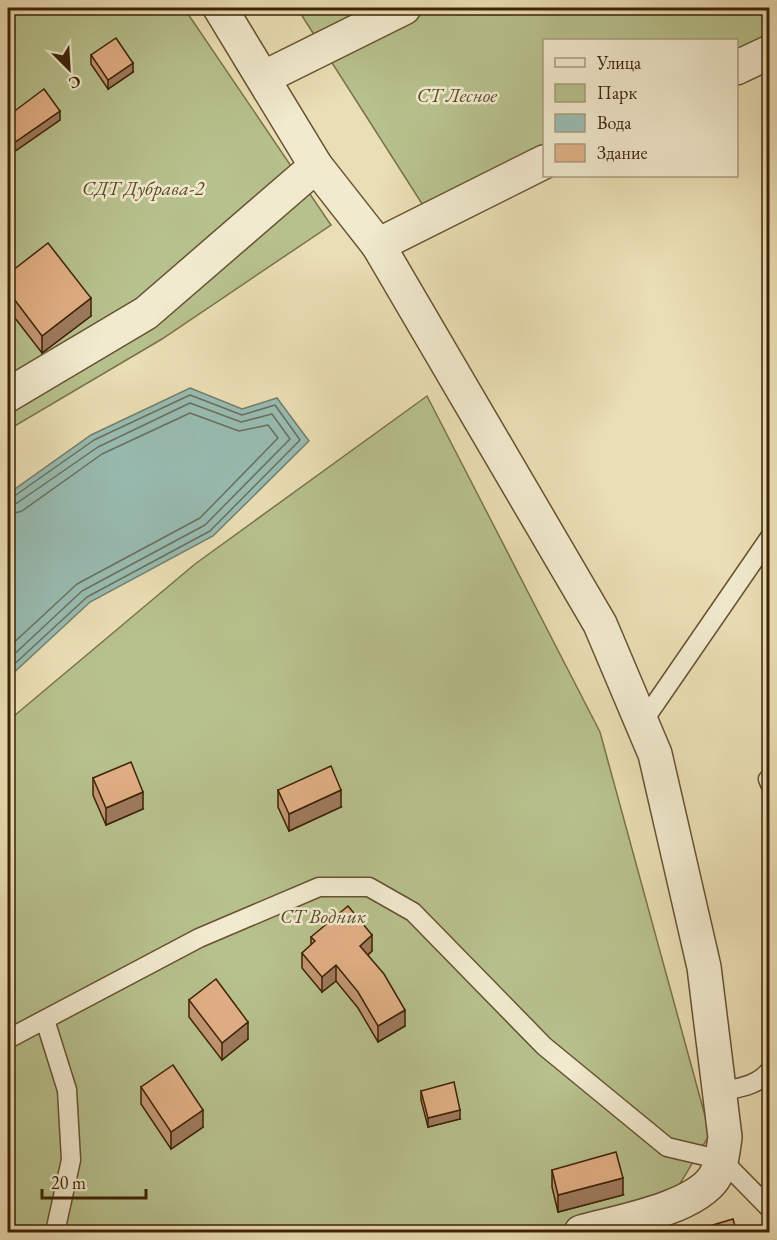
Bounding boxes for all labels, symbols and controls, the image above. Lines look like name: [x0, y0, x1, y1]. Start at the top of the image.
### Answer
north arrow: [39, 39, 99, 99]
legend: [543, 39, 738, 177]
text: Улица: [596, 51, 642, 74]
text: С: [65, 70, 84, 94]
text: Парк: [597, 81, 637, 104]
park label: СТ Лесное: [417, 82, 497, 108]
text: Вода: [597, 111, 632, 134]
text: Здание: [597, 141, 647, 164]
park label: СДТ Дубрава-2: [82, 175, 205, 201]
park label: СТ Водник: [280, 903, 367, 929]
scale bar: [42, 1162, 146, 1200]
text: 20 m: [51, 1171, 86, 1194]

